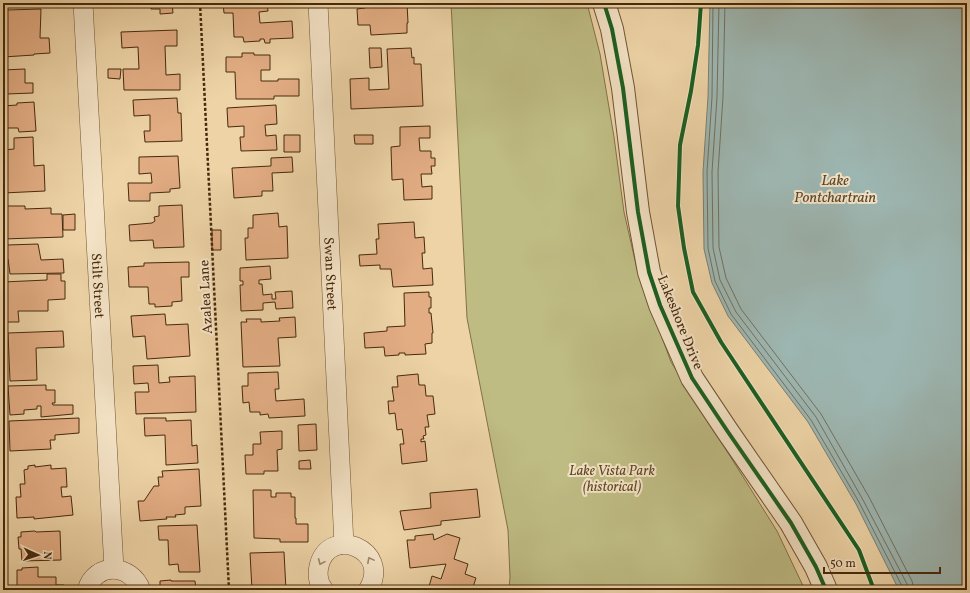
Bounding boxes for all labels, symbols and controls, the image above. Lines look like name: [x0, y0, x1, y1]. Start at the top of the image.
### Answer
water label: Lake Pontchartrain: [794, 171, 876, 209]
street label: Swan Street: [318, 237, 341, 311]
street label: Stilt Street: [86, 252, 108, 319]
street label: Azalea Lane: [195, 259, 218, 334]
street label: Lakeshore Drive: [652, 273, 707, 373]
park label: Lake Vista Park (historical): [569, 462, 655, 497]
north arrow: [18, 535, 58, 575]
scale bar: [824, 549, 940, 575]
text: N: [39, 551, 54, 560]
text: 50 m: [830, 556, 856, 572]
one-way arrow: [318, 557, 326, 565]
one-way arrow: [367, 557, 375, 564]

